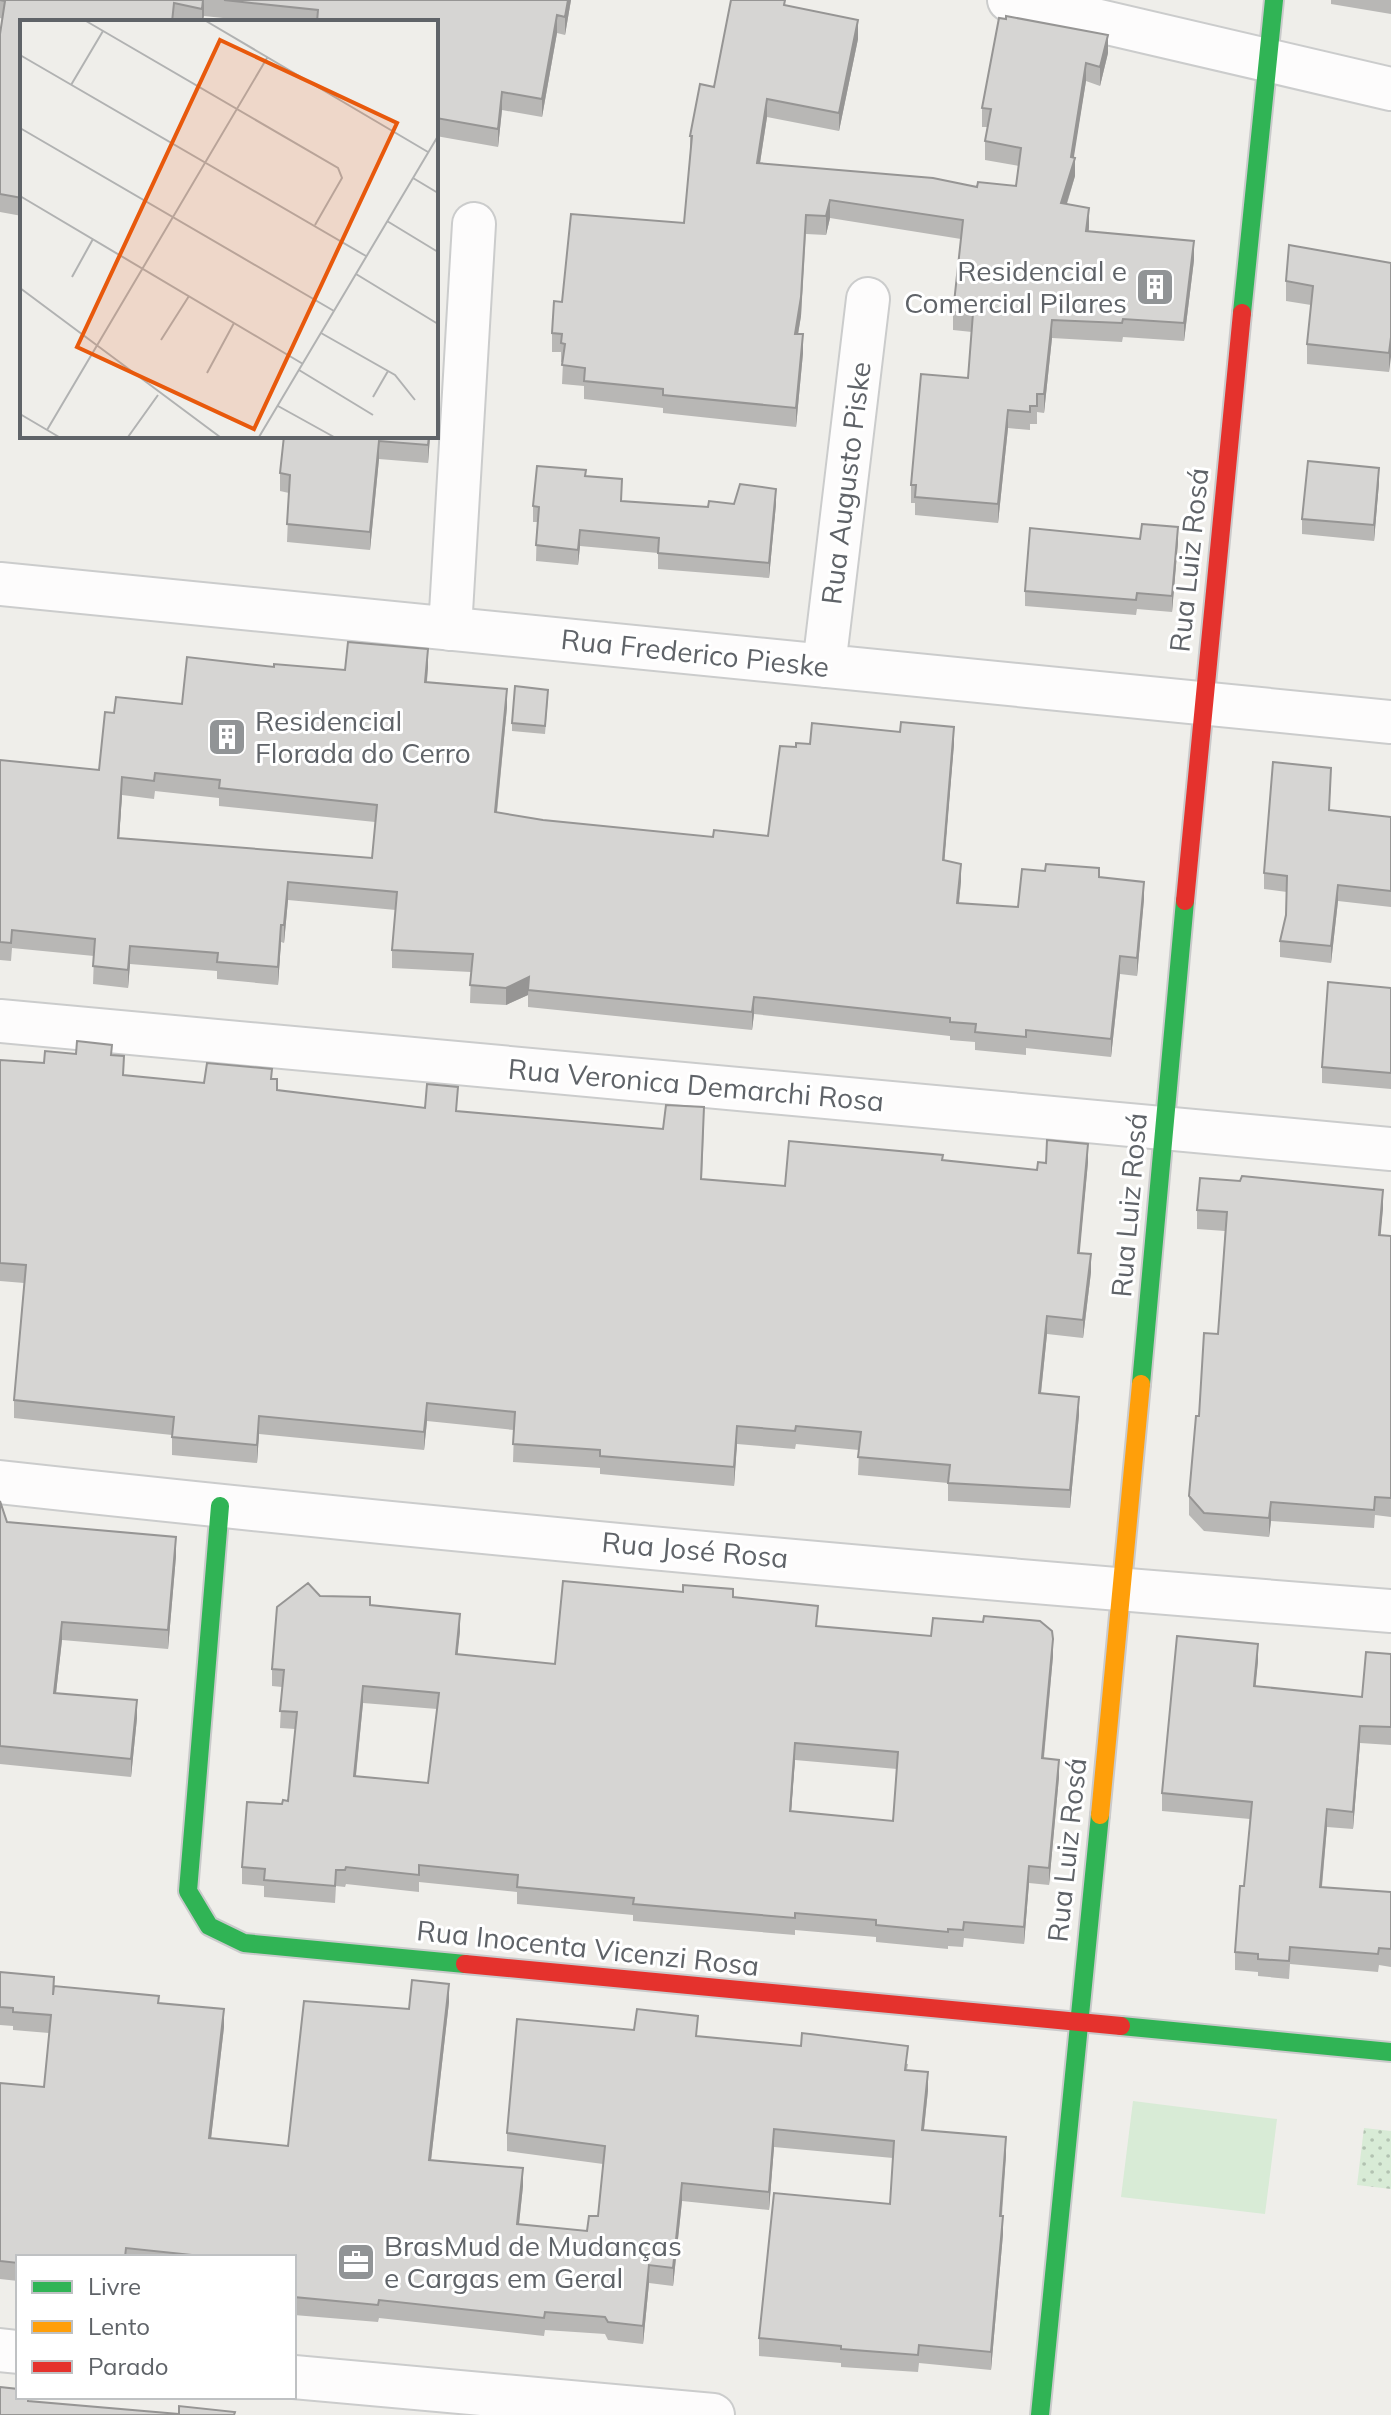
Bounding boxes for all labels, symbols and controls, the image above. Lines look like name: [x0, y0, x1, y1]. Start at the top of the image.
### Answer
inset map: [20, 20, 438, 438]
place label: Residencial e Comercial Pilares: [904, 253, 1127, 320]
building icon: Residencial e Comercial Pilares: [1134, 266, 1176, 308]
street label: Rua Augusto Piske: [813, 360, 878, 606]
street label: Rua Luiz Rosá: [1161, 466, 1216, 654]
street label: Rua Frederico Pieske: [559, 621, 831, 684]
place label: Residencial Florada do Cerro: [255, 703, 471, 770]
building icon: Residencial Florada do Cerro: [206, 716, 248, 758]
street label: Rua Veronica Demarchi Rosa: [507, 1051, 885, 1118]
street label: Rua Luiz Rosá: [1103, 1111, 1154, 1299]
street label: Rua José Rosa: [600, 1524, 790, 1575]
street label: Rua Luiz Rosá: [1039, 1756, 1094, 1944]
street label: Rua Inocenta Vicenzi Rosa: [415, 1912, 761, 1983]
place label: BrasMud de Mudanças e Cargas em Geral: [384, 2228, 682, 2295]
office icon: BrasMud de Mudanças e Cargas em Geral: [335, 2241, 377, 2283]
legend: [16, 2255, 296, 2399]
text: Livre: [88, 2271, 141, 2301]
text: Lento: [88, 2311, 150, 2341]
text: Parado: [88, 2351, 169, 2381]

